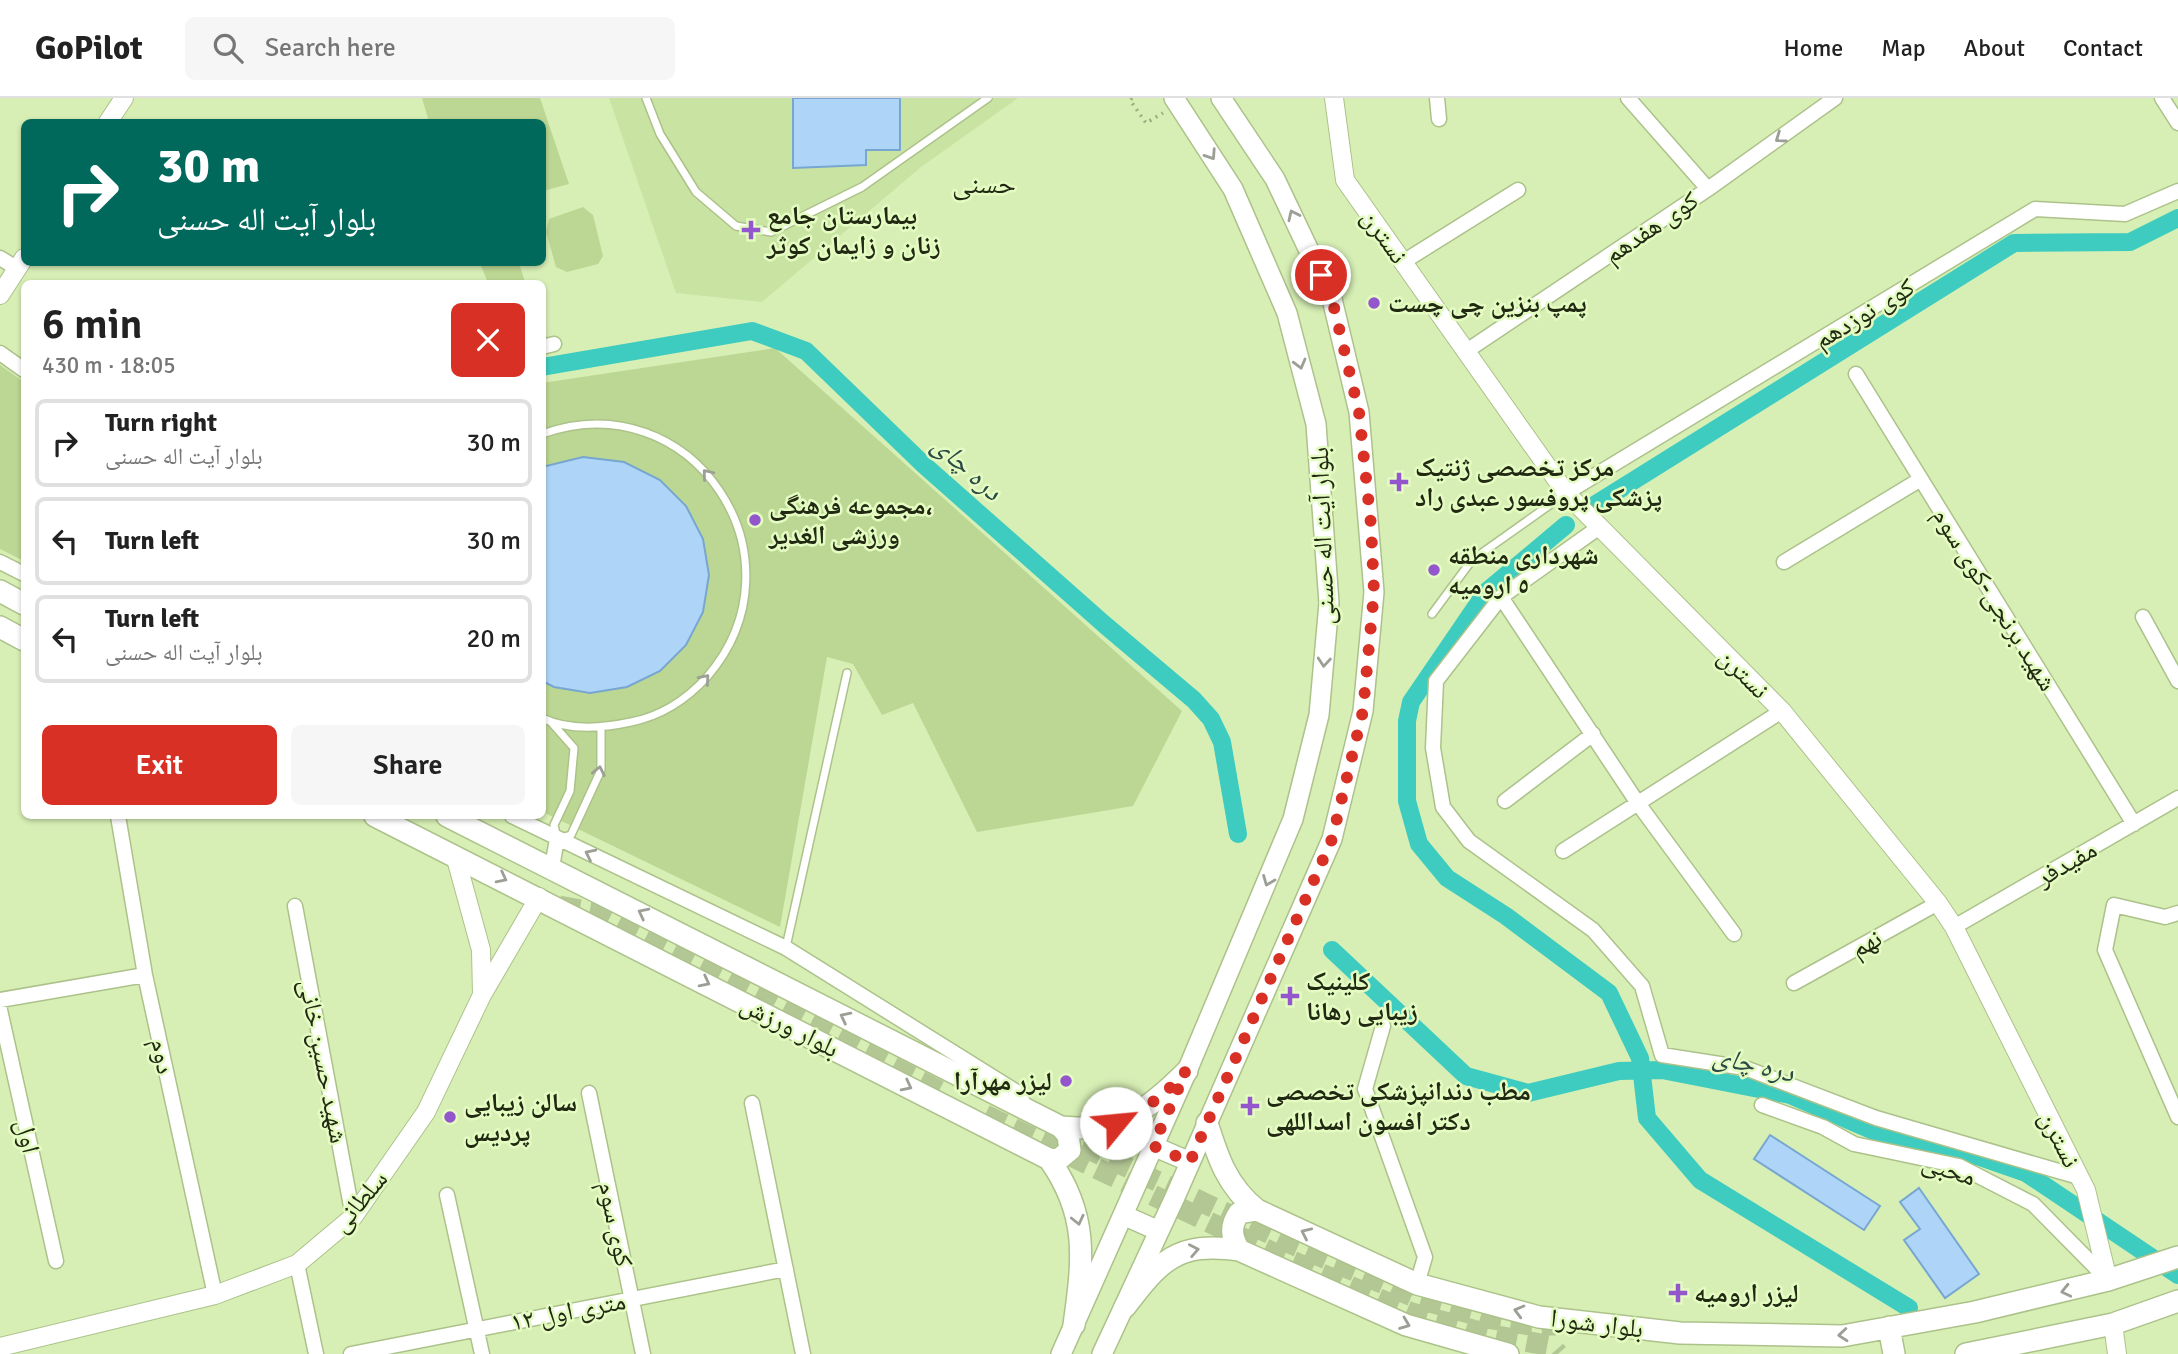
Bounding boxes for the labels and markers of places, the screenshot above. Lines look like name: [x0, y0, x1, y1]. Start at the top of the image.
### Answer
place label: بیمارستان جامع زنان و زایمان کوثر: [766, 200, 941, 262]
marker: بیمارستان جامع زنان و زایمان کوثر: [741, 220, 761, 240]
pin: [1291, 245, 1351, 305]
place label: پمپ بنزین چى چست: [1388, 288, 1587, 320]
marker: پمپ بنزین چى چست: [1366, 295, 1382, 311]
place label: مرکز تخصصی ژنتیک پزشکی پروفسور عبدی راد: [1415, 452, 1662, 514]
marker: مرکز تخصصی ژنتیک پزشکی پروفسور عبدی راد: [1389, 472, 1409, 492]
place label: مجموعه فرهنگی، ورزشی الغدیر: [768, 490, 932, 552]
marker: مجموعه فرهنگی، ورزشی الغدیر: [747, 512, 763, 528]
place label: شهردارى منطقه ٥ ارومیه: [1448, 540, 1599, 602]
marker: شهردارى منطقه ٥ ارومیه: [1426, 562, 1442, 578]
place label: کلینیک زیبایی رهانا: [1306, 966, 1418, 1028]
marker: کلینیک زیبایی رهانا: [1280, 986, 1300, 1006]
place label: لیزر مهرآرا: [954, 1066, 1052, 1098]
marker: لیزر مهرآرا: [1058, 1073, 1074, 1089]
place label: مطب دندانپزشکی تخصصی دکتر افسون اسداللهی: [1266, 1076, 1531, 1138]
place label: سالن زیبایی پردیس: [464, 1087, 577, 1149]
marker: مطب دندانپزشکی تخصصی دکتر افسون اسداللهی: [1240, 1096, 1260, 1116]
marker: سالن زیبایی پردیس: [442, 1109, 458, 1125]
place label: لیزر ارومیه: [1694, 1278, 1799, 1310]
marker: لیزر ارومیه: [1668, 1283, 1688, 1303]

